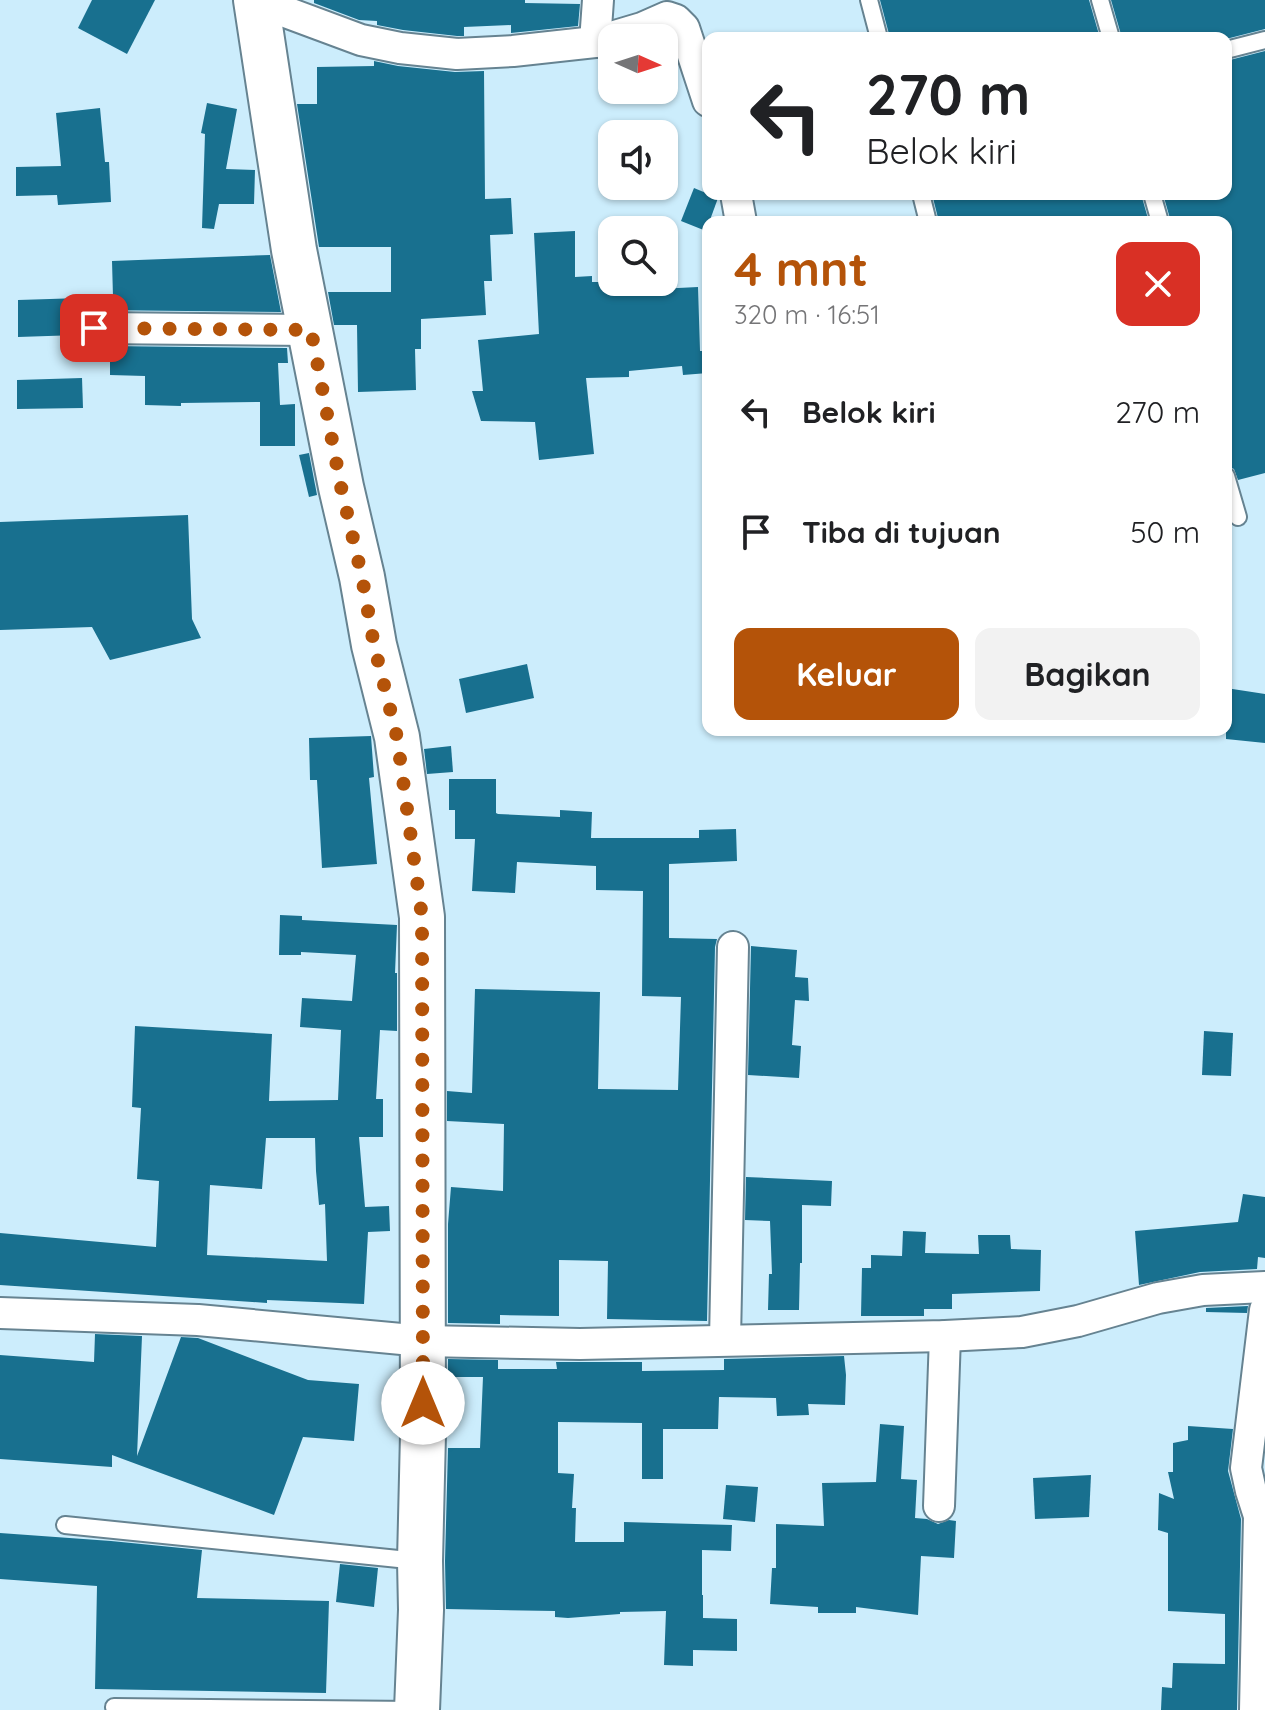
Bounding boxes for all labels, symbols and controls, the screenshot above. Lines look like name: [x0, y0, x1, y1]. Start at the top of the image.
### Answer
north arrow: [598, 24, 678, 104]
map controls: [598, 24, 678, 296]
text: 270 m: [866, 59, 1030, 129]
icon: left: [734, 64, 838, 168]
button: sound: [598, 120, 678, 200]
text: Belok kiri: [866, 128, 1017, 173]
button: search: [598, 216, 678, 296]
text: 4 mnt: [734, 238, 868, 298]
button: close: [1116, 242, 1200, 326]
pin: [60, 294, 128, 362]
text: 320 m · 16:51: [734, 298, 880, 331]
icon: arrive: [72, 306, 116, 350]
icon: left: [734, 390, 778, 434]
text: Belok kiri: [802, 393, 936, 431]
text: 270 m: [1115, 393, 1200, 431]
icon: arrive: [734, 510, 778, 554]
text: Tiba di tujuan: [802, 513, 1001, 551]
text: 50 m: [1130, 513, 1200, 551]
button: Keluar: [734, 628, 959, 720]
button: Bagikan: [975, 628, 1200, 720]
position arrow: [381, 1361, 465, 1445]

